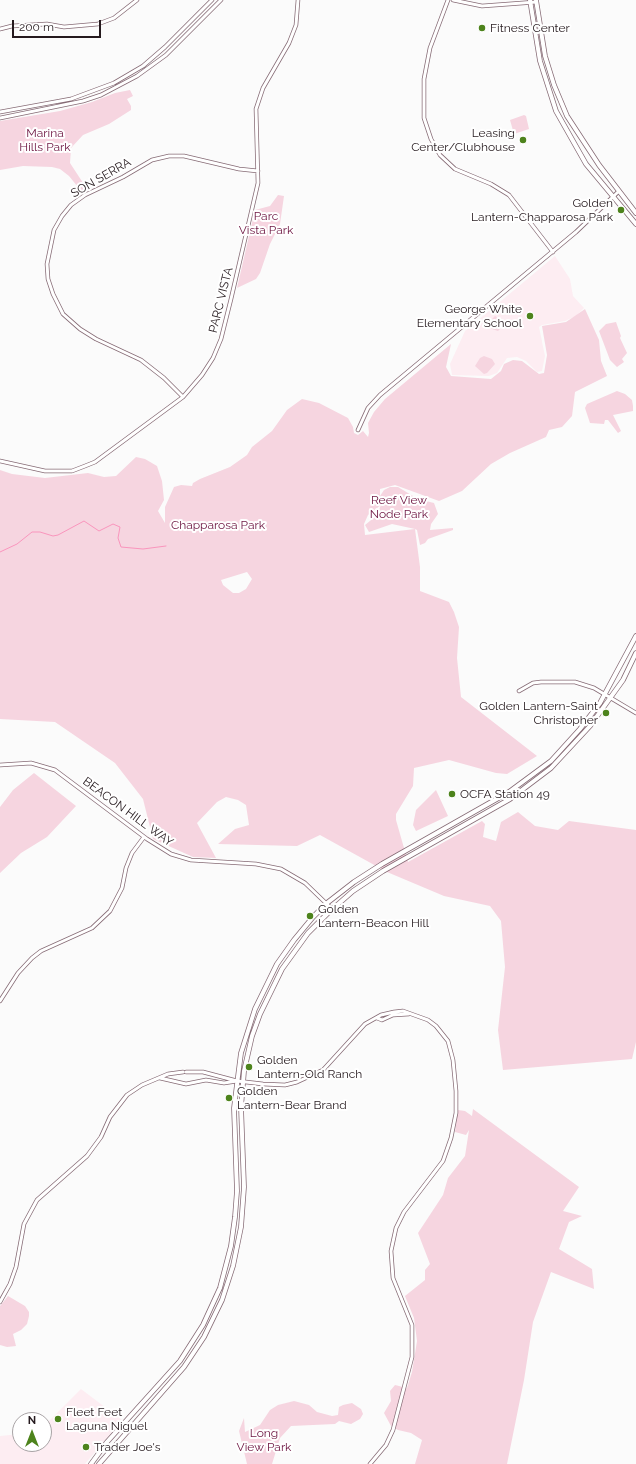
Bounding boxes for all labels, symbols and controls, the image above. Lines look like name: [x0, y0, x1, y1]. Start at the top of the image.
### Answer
scale bar: [14, 12, 103, 38]
text: 200 m: [19, 20, 54, 34]
place label: Fitness Center: [490, 21, 570, 35]
marker: Fitness Center: [477, 23, 487, 33]
park label: Marina Hills Park: [19, 126, 71, 154]
place label: Leasing Center/Clubhouse: [411, 126, 515, 154]
marker: Leasing Center/Clubhouse: [518, 135, 528, 145]
street label: SON SERRA: [68, 155, 134, 201]
place label: Golden Lantern-Chapparosa Park: [471, 196, 613, 224]
marker: Golden Lantern-Chapparosa Park: [616, 205, 626, 215]
park label: Parc Vista Park: [239, 209, 293, 237]
street label: PARC VISTA: [206, 266, 236, 334]
place label: George White Elementary School: [417, 302, 522, 330]
marker: George White Elementary School: [525, 311, 535, 321]
park label: Reef View Node Park: [370, 493, 428, 521]
park label: Chapparosa Park: [171, 518, 265, 532]
place label: Golden Lantern-Saint Christopher: [479, 699, 598, 727]
marker: Golden Lantern-Saint Christopher: [601, 708, 611, 718]
street label: BEACON HILL WAY: [80, 774, 176, 850]
place label: OCFA Station 49: [460, 787, 550, 801]
marker: OCFA Station 49: [447, 789, 457, 799]
place label: Golden Lantern-Beacon Hill: [318, 902, 429, 930]
marker: Golden Lantern-Beacon Hill: [305, 911, 315, 921]
place label: Golden Lantern-Old Ranch: [257, 1053, 362, 1081]
marker: Golden Lantern-Old Ranch: [244, 1062, 254, 1072]
place label: Golden Lantern-Bear Brand: [237, 1084, 347, 1112]
marker: Golden Lantern-Bear Brand: [224, 1093, 234, 1103]
place label: Fleet Feet Laguna Niguel: [66, 1405, 147, 1433]
north arrow: [12, 1412, 52, 1452]
text: N: [28, 1414, 36, 1427]
marker: Fleet Feet Laguna Niguel: [53, 1414, 63, 1424]
park label: Long View Park: [237, 1426, 291, 1454]
place label: Trader Joe's: [94, 1440, 161, 1454]
marker: Trader Joe's: [81, 1442, 91, 1452]

